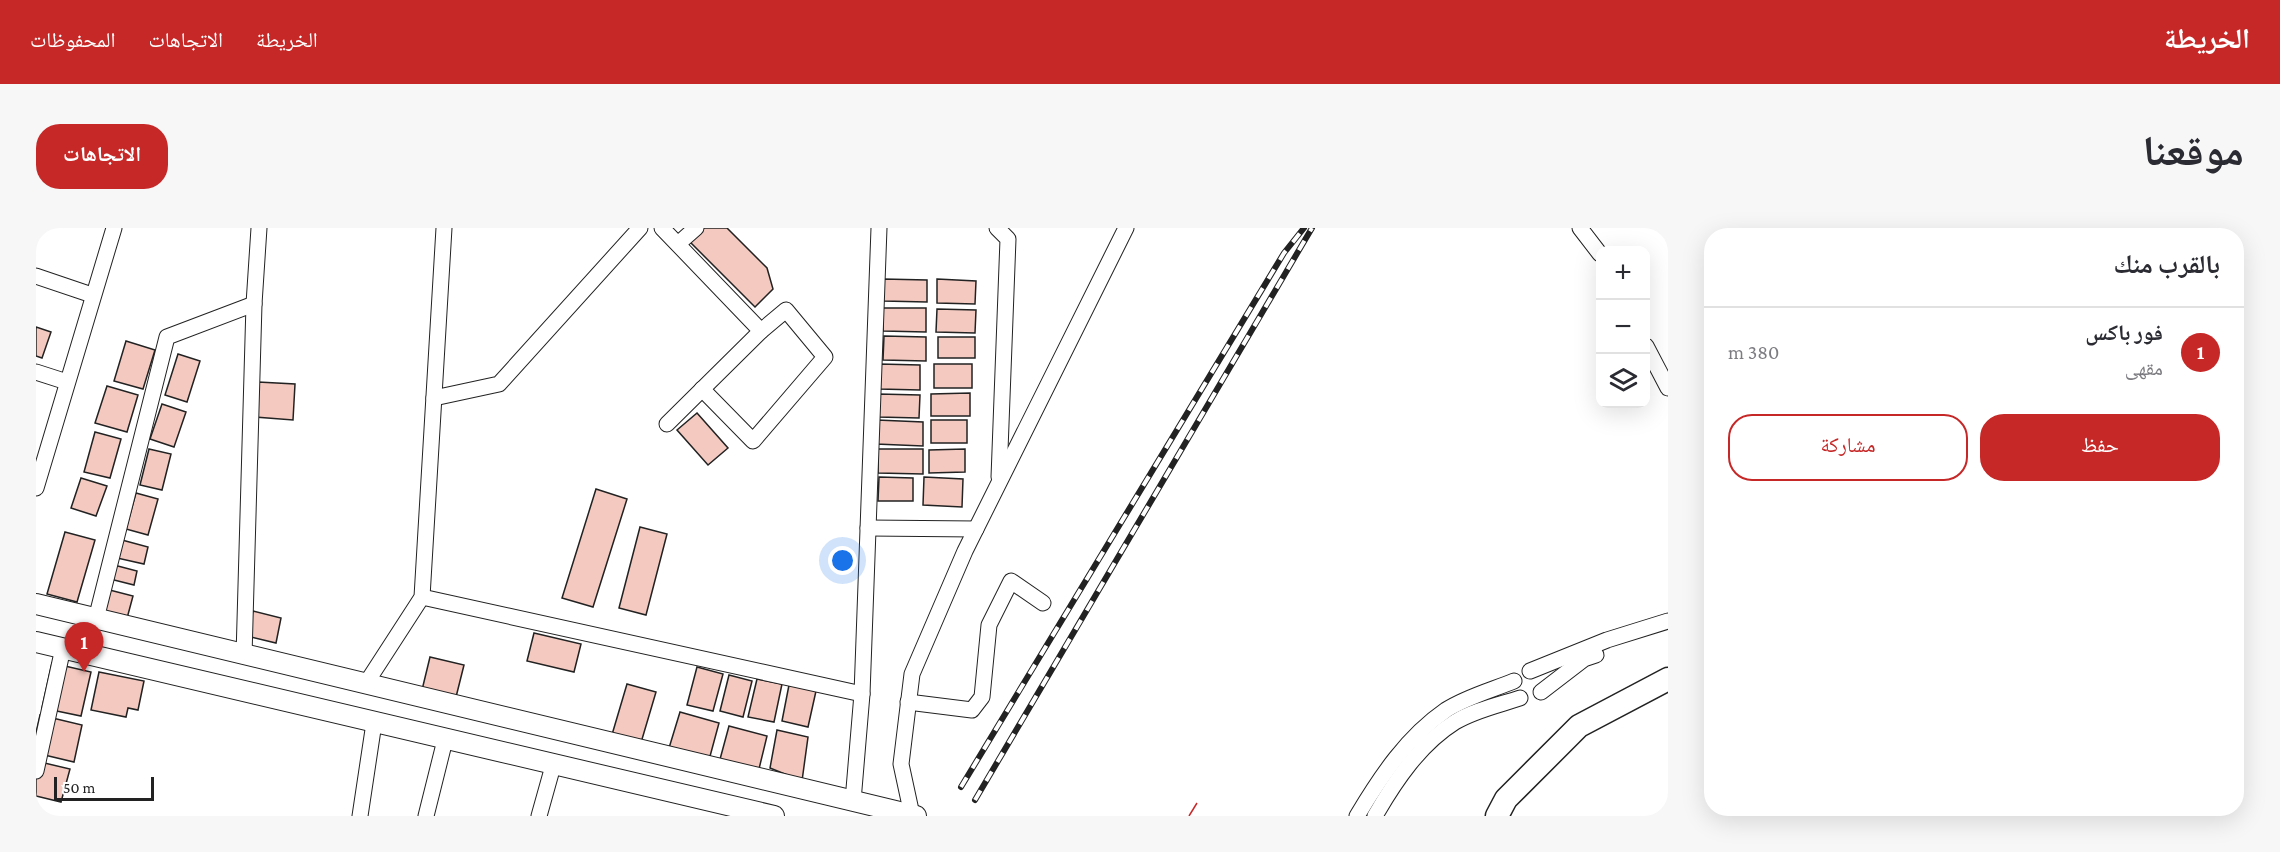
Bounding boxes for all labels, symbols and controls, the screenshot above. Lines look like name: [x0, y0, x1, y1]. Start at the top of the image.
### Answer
text: الخريطة: [2164, 23, 2250, 54]
text: المحفوظات: [30, 28, 115, 52]
text: الاتجاهات: [148, 28, 223, 52]
text: الخريطة: [256, 28, 318, 52]
button: الاتجاهات: [36, 124, 168, 189]
text: موقعنا: [2143, 127, 2244, 174]
map controls: [1596, 246, 1650, 408]
button: +: [1596, 246, 1650, 300]
text: بالقرب منك: [2114, 250, 2220, 279]
button: −: [1596, 300, 1650, 354]
text: فور باكس: [2085, 320, 2163, 345]
text: 380 m: [1728, 341, 1779, 363]
text: 1: [2197, 341, 2204, 363]
button: layers: [1596, 354, 1650, 408]
text: مقهى: [2125, 357, 2163, 379]
button: مشاركة: [1728, 414, 1968, 481]
button: حفظ: [1980, 414, 2220, 481]
your location: [828, 546, 857, 575]
pin: 1: [64, 622, 104, 672]
scale bar: [54, 774, 154, 802]
text: 50 m: [63, 779, 95, 796]

